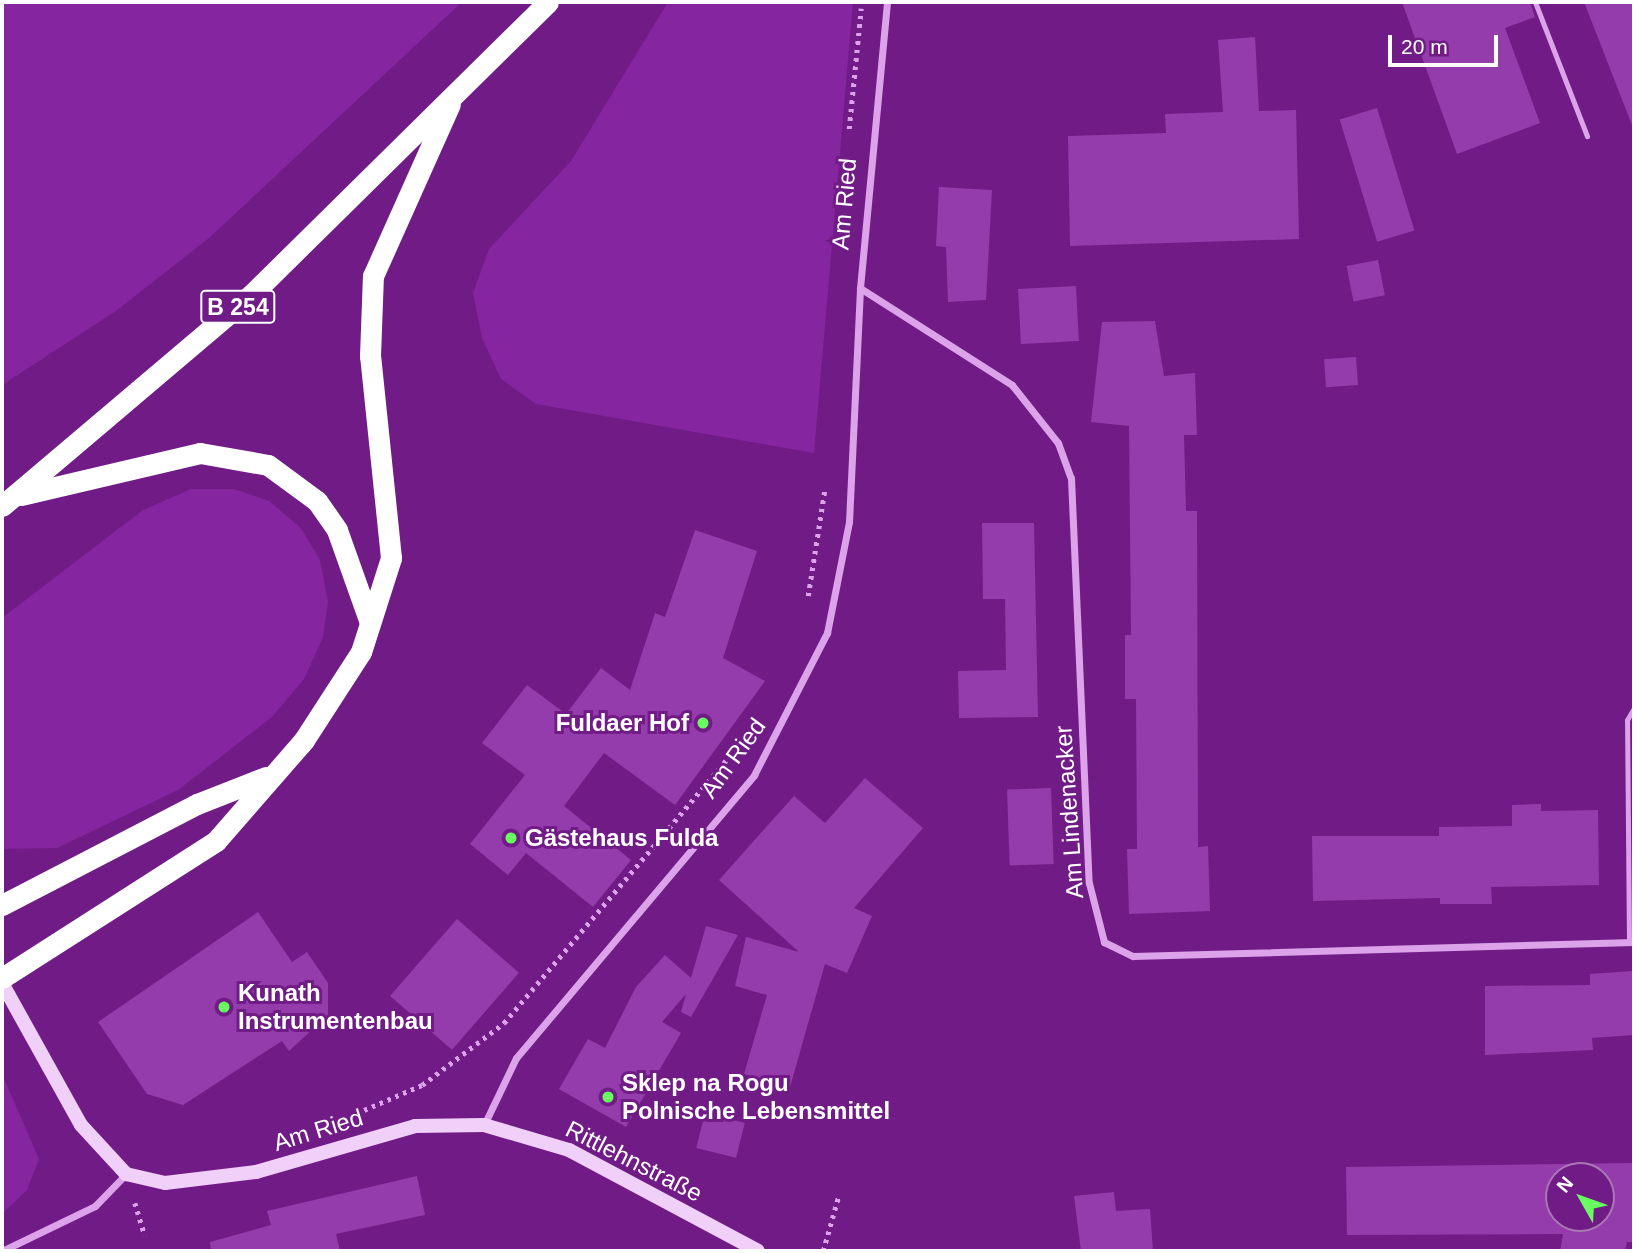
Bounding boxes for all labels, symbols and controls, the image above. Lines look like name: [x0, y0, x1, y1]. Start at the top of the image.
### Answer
scale bar: [1391, 21, 1501, 65]
text: 20 m: [1401, 35, 1448, 58]
street label: Am Ried: [826, 157, 862, 251]
road number: B 254: [200, 288, 276, 326]
place label: Fuldaer Hof: [556, 709, 689, 737]
street label: Am Ried: [694, 712, 772, 804]
marker: Fuldaer Hof: [695, 715, 711, 731]
street label: Am Lindenacker: [1049, 724, 1089, 900]
place label: Gästehaus Fulda: [525, 824, 718, 852]
marker: Gästehaus Fulda: [503, 830, 519, 846]
place label: Kunath Instrumentenbau: [238, 979, 433, 1035]
marker: Kunath Instrumentenbau: [216, 999, 232, 1015]
place label: Sklep na Rogu Polnische Lebensmittel: [622, 1069, 890, 1125]
marker: Sklep na Rogu Polnische Lebensmittel: [600, 1089, 616, 1105]
street label: Am Ried: [270, 1103, 366, 1157]
street label: Rittlehnstraße: [561, 1114, 707, 1208]
north arrow: [1545, 1162, 1615, 1232]
text: N: [1553, 1172, 1578, 1196]

